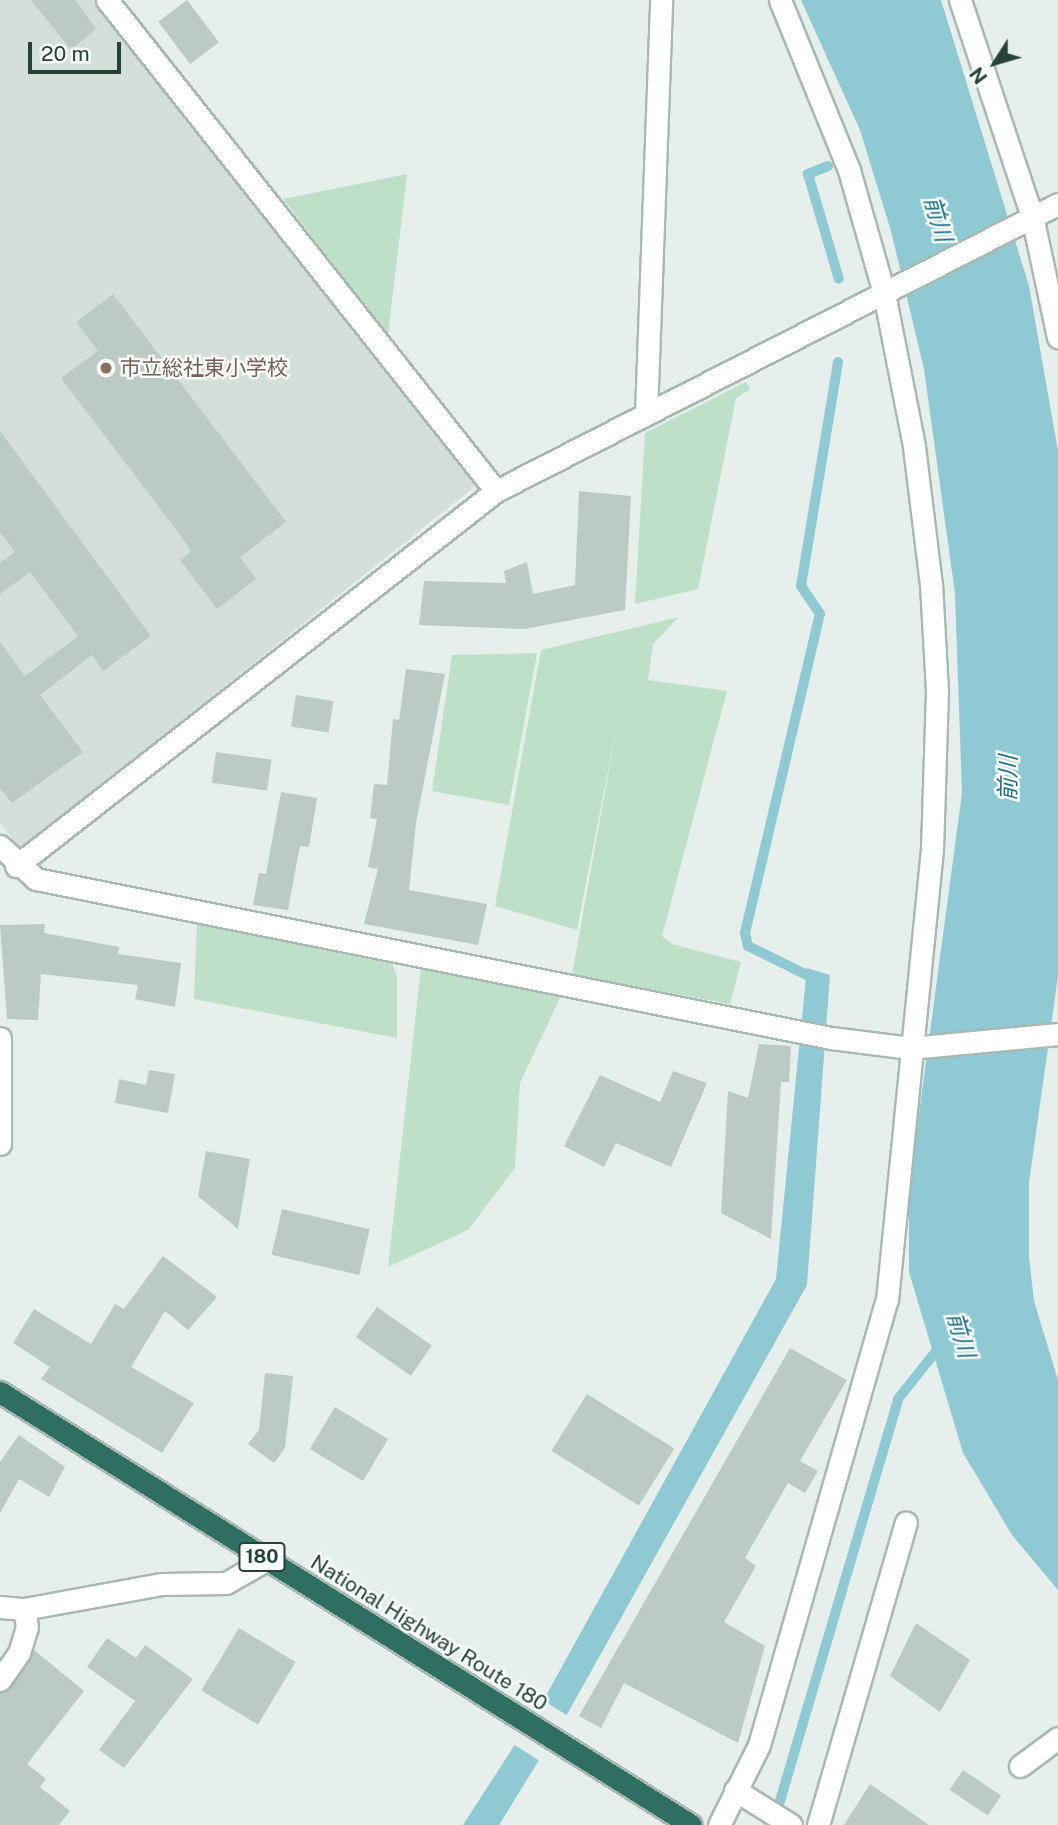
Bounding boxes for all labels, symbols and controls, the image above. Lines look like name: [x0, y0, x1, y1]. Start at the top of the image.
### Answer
scale bar: [32, 28, 124, 72]
north arrow: [960, 28, 1030, 98]
text: 20 m: [41, 41, 90, 66]
text: N: [965, 63, 991, 88]
water label: 前川: [918, 193, 958, 245]
place label: 市立総社東小学校: [120, 355, 288, 381]
marker: 市立総社東小学校: [98, 360, 114, 376]
water label: 前川: [994, 755, 1022, 801]
water label: 前川: [941, 1309, 981, 1361]
road number: 180: [238, 1541, 286, 1572]
street label: National Highway Route 180: [306, 1550, 552, 1716]

